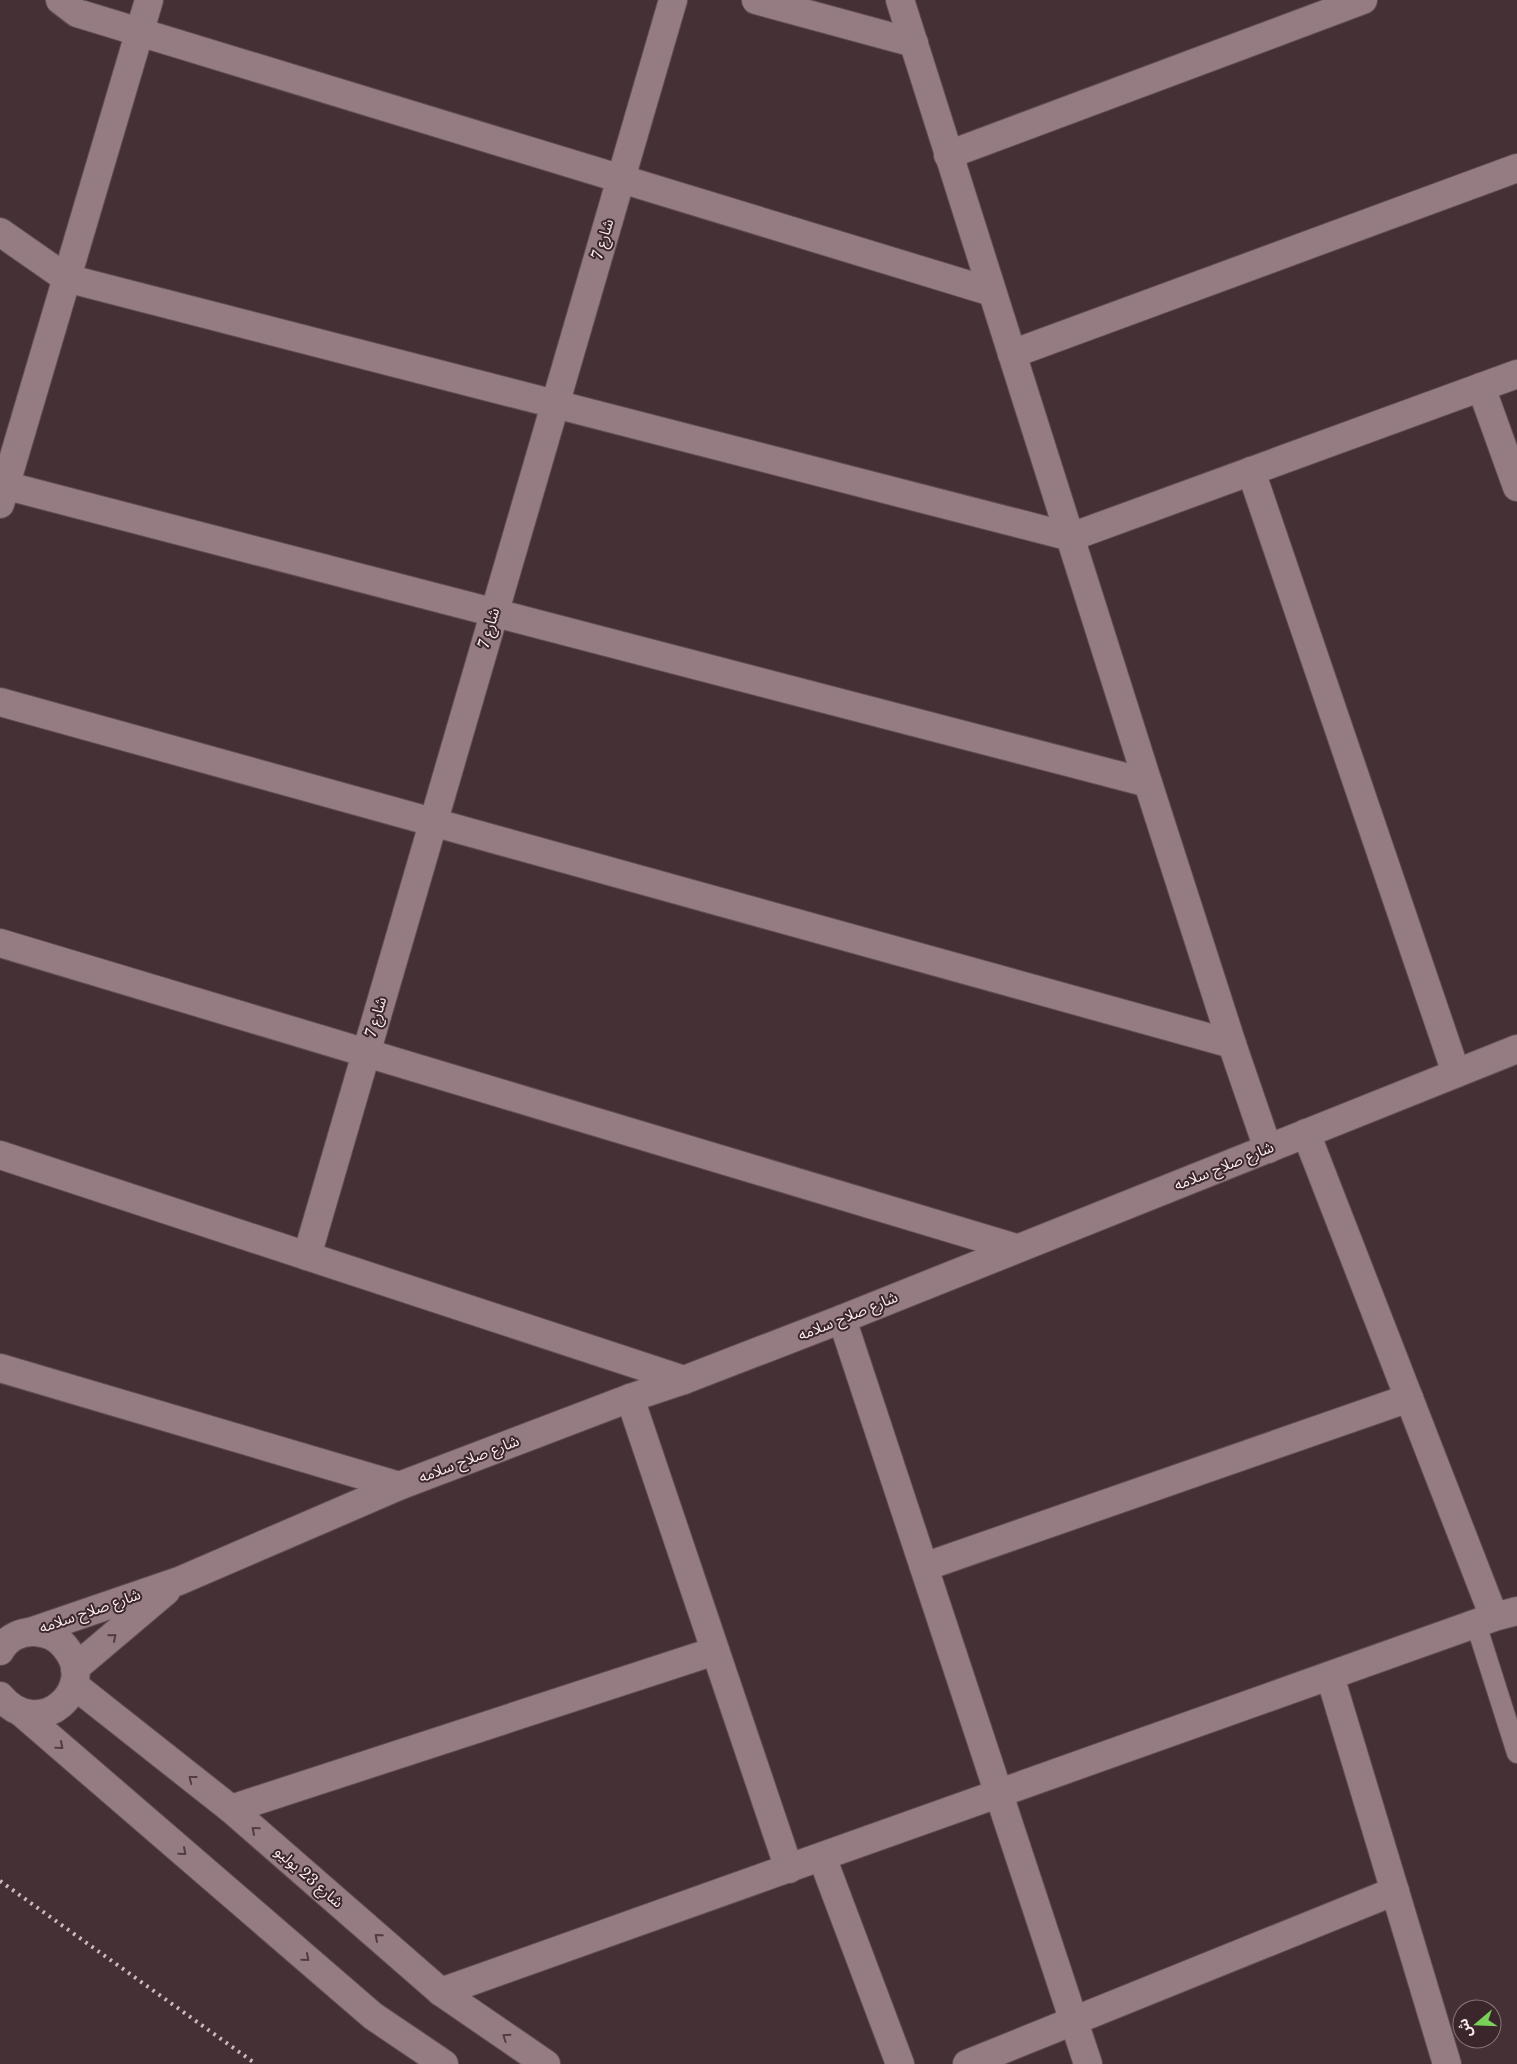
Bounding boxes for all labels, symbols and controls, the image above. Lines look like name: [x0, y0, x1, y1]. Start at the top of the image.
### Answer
street label: شارع 7: [587, 216, 621, 262]
street label: شارع 7: [474, 605, 506, 651]
street label: شارع 7: [361, 994, 393, 1040]
street label: شارع صلاح سلامه: [1171, 1137, 1278, 1197]
street label: شارع صلاح سلامه: [795, 1287, 902, 1347]
street label: شارع صلاح سلامه: [416, 1431, 523, 1489]
street label: شارع صلاح سلامه: [37, 1584, 144, 1640]
one-way arrow: [107, 1633, 116, 1642]
one-way arrow: [54, 1740, 63, 1749]
one-way arrow: [189, 1776, 198, 1784]
one-way arrow: [252, 1827, 261, 1836]
street label: شارع 23 يوليو: [269, 1842, 348, 1914]
one-way arrow: [177, 1846, 186, 1855]
one-way arrow: [375, 1934, 384, 1943]
one-way arrow: [300, 1952, 309, 1961]
north arrow: [1452, 1999, 1502, 2049]
text: ش: [1453, 2016, 1476, 2040]
one-way arrow: [502, 2033, 511, 2043]

